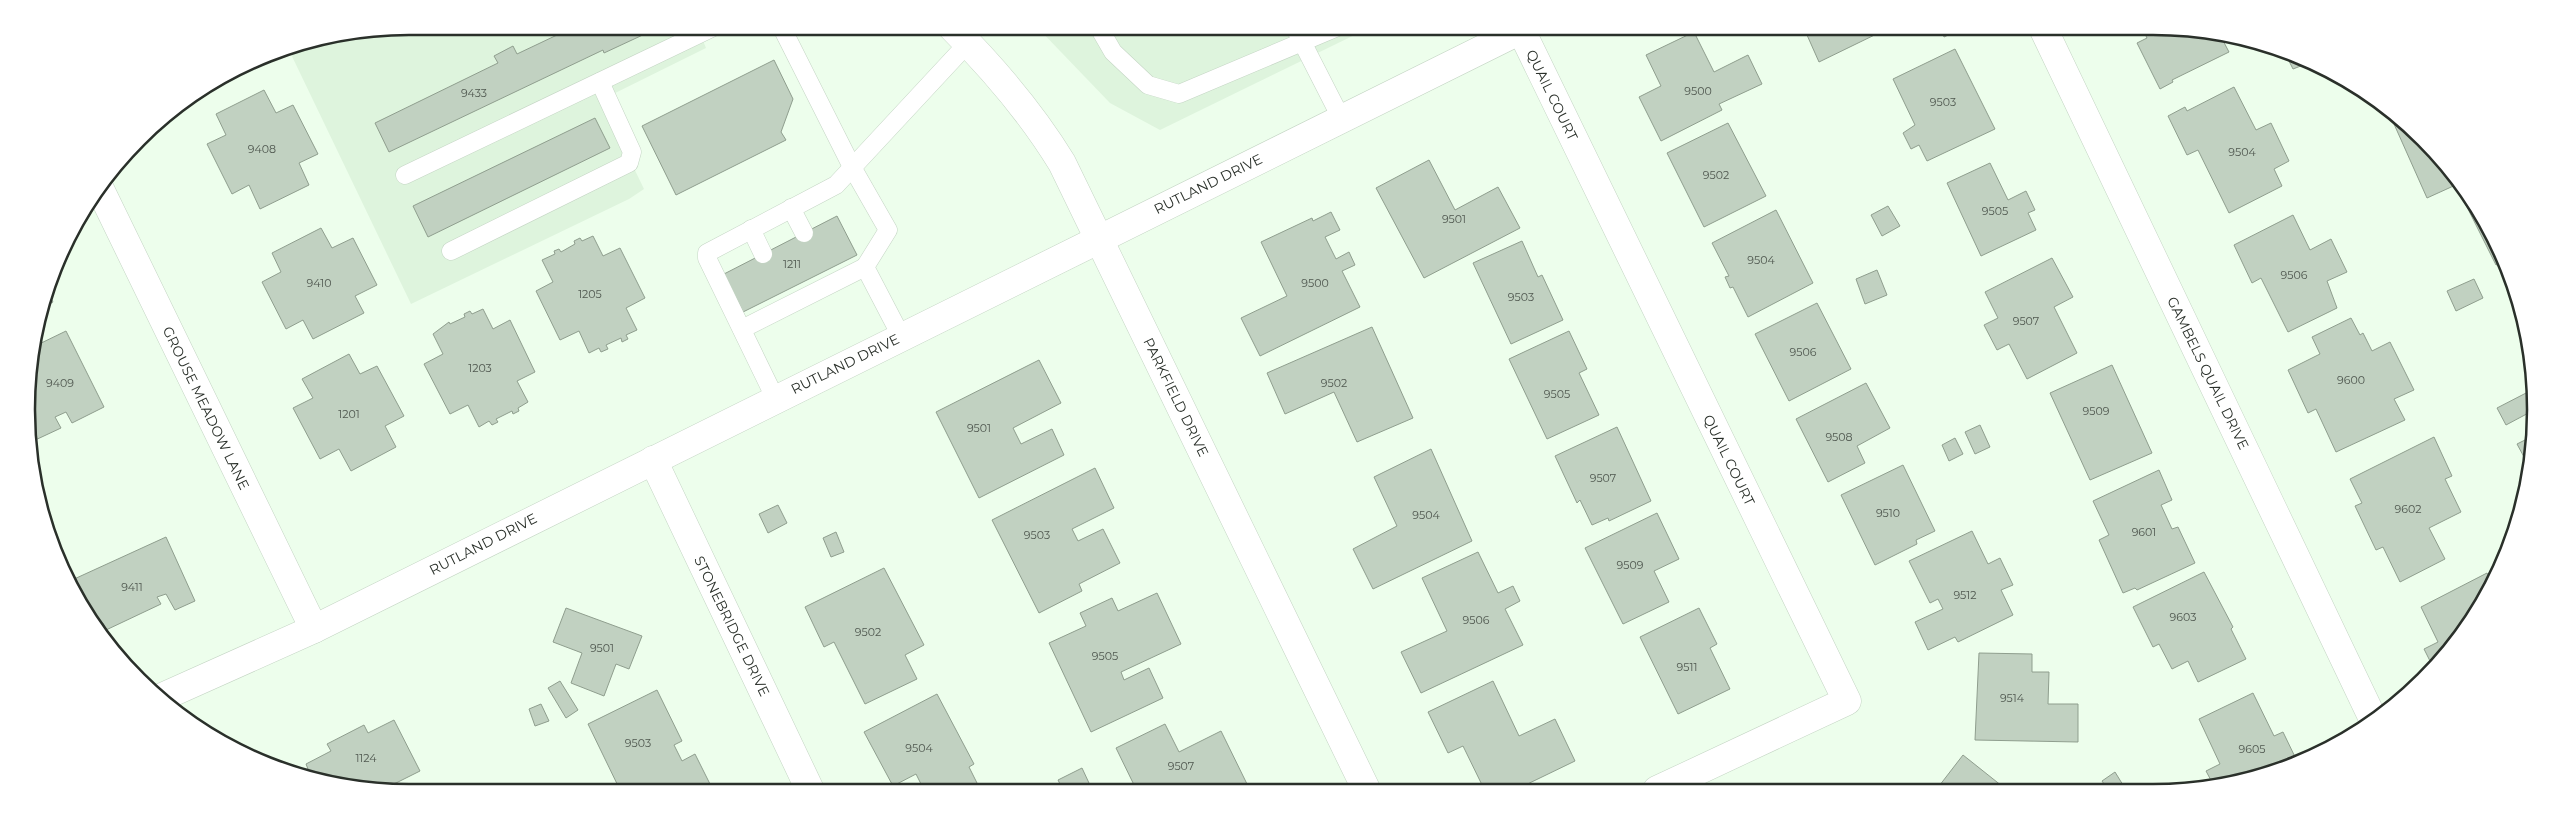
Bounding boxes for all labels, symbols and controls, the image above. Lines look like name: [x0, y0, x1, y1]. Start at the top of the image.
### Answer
street label: QUAIL COURT: [1522, 47, 1582, 143]
house number: 9500: [1684, 84, 1712, 98]
house number: 9433: [461, 86, 487, 100]
house number: 9503: [1930, 95, 1956, 109]
house number: 9408: [248, 142, 276, 156]
house number: 9504: [2228, 145, 2256, 159]
street label: RUTLAND DRIVE: [1151, 150, 1265, 218]
house number: 9502: [1703, 168, 1729, 182]
house number: 9505: [1982, 204, 2008, 218]
house number: 9501: [1442, 212, 1466, 226]
house number: 9504: [1747, 253, 1775, 267]
house number: 1211: [783, 257, 801, 271]
house number: 9506: [2281, 268, 2308, 282]
house number: 9410: [307, 276, 331, 290]
house number: 9500: [1301, 276, 1329, 290]
house number: 1205: [578, 287, 602, 301]
house number: 9503: [1508, 290, 1534, 304]
street label: GAMBELS QUAIL DRIVE: [2163, 294, 2253, 452]
house number: 9507: [2013, 314, 2039, 328]
street label: GROUSE MEADOW LANE: [159, 323, 253, 493]
street label: RUTLAND DRIVE: [788, 330, 902, 398]
street label: PARKFIELD DRIVE: [1139, 335, 1213, 459]
house number: 9506: [1790, 345, 1817, 359]
house number: 1203: [468, 361, 492, 375]
house number: 9600: [2337, 373, 2365, 387]
house number: 9409: [46, 376, 74, 390]
house number: 9502: [1321, 376, 1347, 390]
house number: 9505: [1544, 387, 1570, 401]
house number: 9509: [2083, 404, 2110, 418]
house number: 1201: [338, 407, 360, 421]
street label: QUAIL COURT: [1699, 412, 1759, 508]
house number: 9501: [967, 421, 991, 435]
house number: 9508: [1825, 430, 1853, 444]
house number: 9507: [1590, 471, 1616, 485]
house number: 9602: [2395, 502, 2421, 516]
house number: 9510: [1876, 506, 1900, 520]
house number: 9504: [1412, 508, 1440, 522]
street label: RUTLAND DRIVE: [426, 509, 540, 579]
house number: 9601: [2132, 525, 2156, 539]
house number: 9503: [1024, 528, 1050, 542]
street label: STONEBRIDGE DRIVE: [690, 553, 774, 699]
house number: 9509: [1617, 558, 1644, 572]
house number: 9411: [121, 580, 143, 594]
house number: 9512: [1953, 588, 1977, 602]
house number: 9603: [2170, 610, 2196, 624]
house number: 9506: [1463, 613, 1490, 627]
house number: 9502: [855, 625, 881, 639]
house number: 9501: [590, 641, 614, 655]
house number: 9505: [1092, 649, 1118, 663]
house number: 9511: [1677, 660, 1697, 674]
house number: 9514: [2000, 691, 2025, 705]
house number: 9503: [625, 736, 651, 750]
house number: 9504: [905, 741, 933, 755]
house number: 9605: [2239, 742, 2265, 756]
house number: 1124: [355, 751, 377, 765]
house number: 9507: [1168, 759, 1194, 773]

